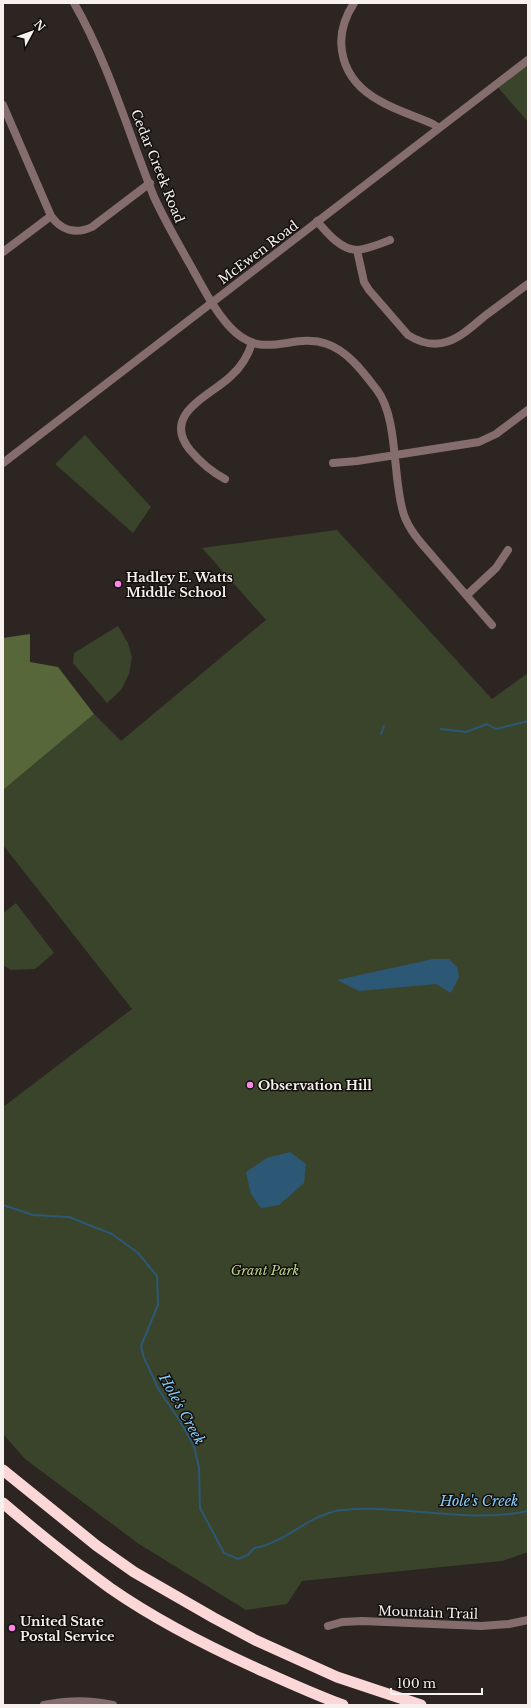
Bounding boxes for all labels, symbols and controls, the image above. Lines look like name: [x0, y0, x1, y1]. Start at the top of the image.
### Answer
north arrow: [12, 12, 52, 52]
text: N: [31, 17, 49, 34]
street label: Cedar Creek Road: [127, 107, 188, 226]
street label: McEwen Road: [215, 217, 302, 288]
place label: Hadley E. Watts Middle School: [126, 569, 233, 601]
marker: Hadley E. Watts Middle School: [113, 579, 123, 589]
place label: Observation Hill: [258, 1077, 372, 1094]
marker: Observation Hill: [245, 1080, 255, 1090]
park label: Grant Park: [231, 1262, 299, 1279]
water label: Hole's Creek: [155, 1369, 209, 1448]
water label: Hole's Creek: [439, 1492, 518, 1510]
street label: Mountain Trail: [378, 1602, 478, 1623]
place label: United State Postal Service: [20, 1613, 115, 1645]
marker: United State Postal Service: [7, 1623, 17, 1633]
scale bar: [391, 1670, 482, 1696]
text: 100 m: [397, 1676, 436, 1691]

